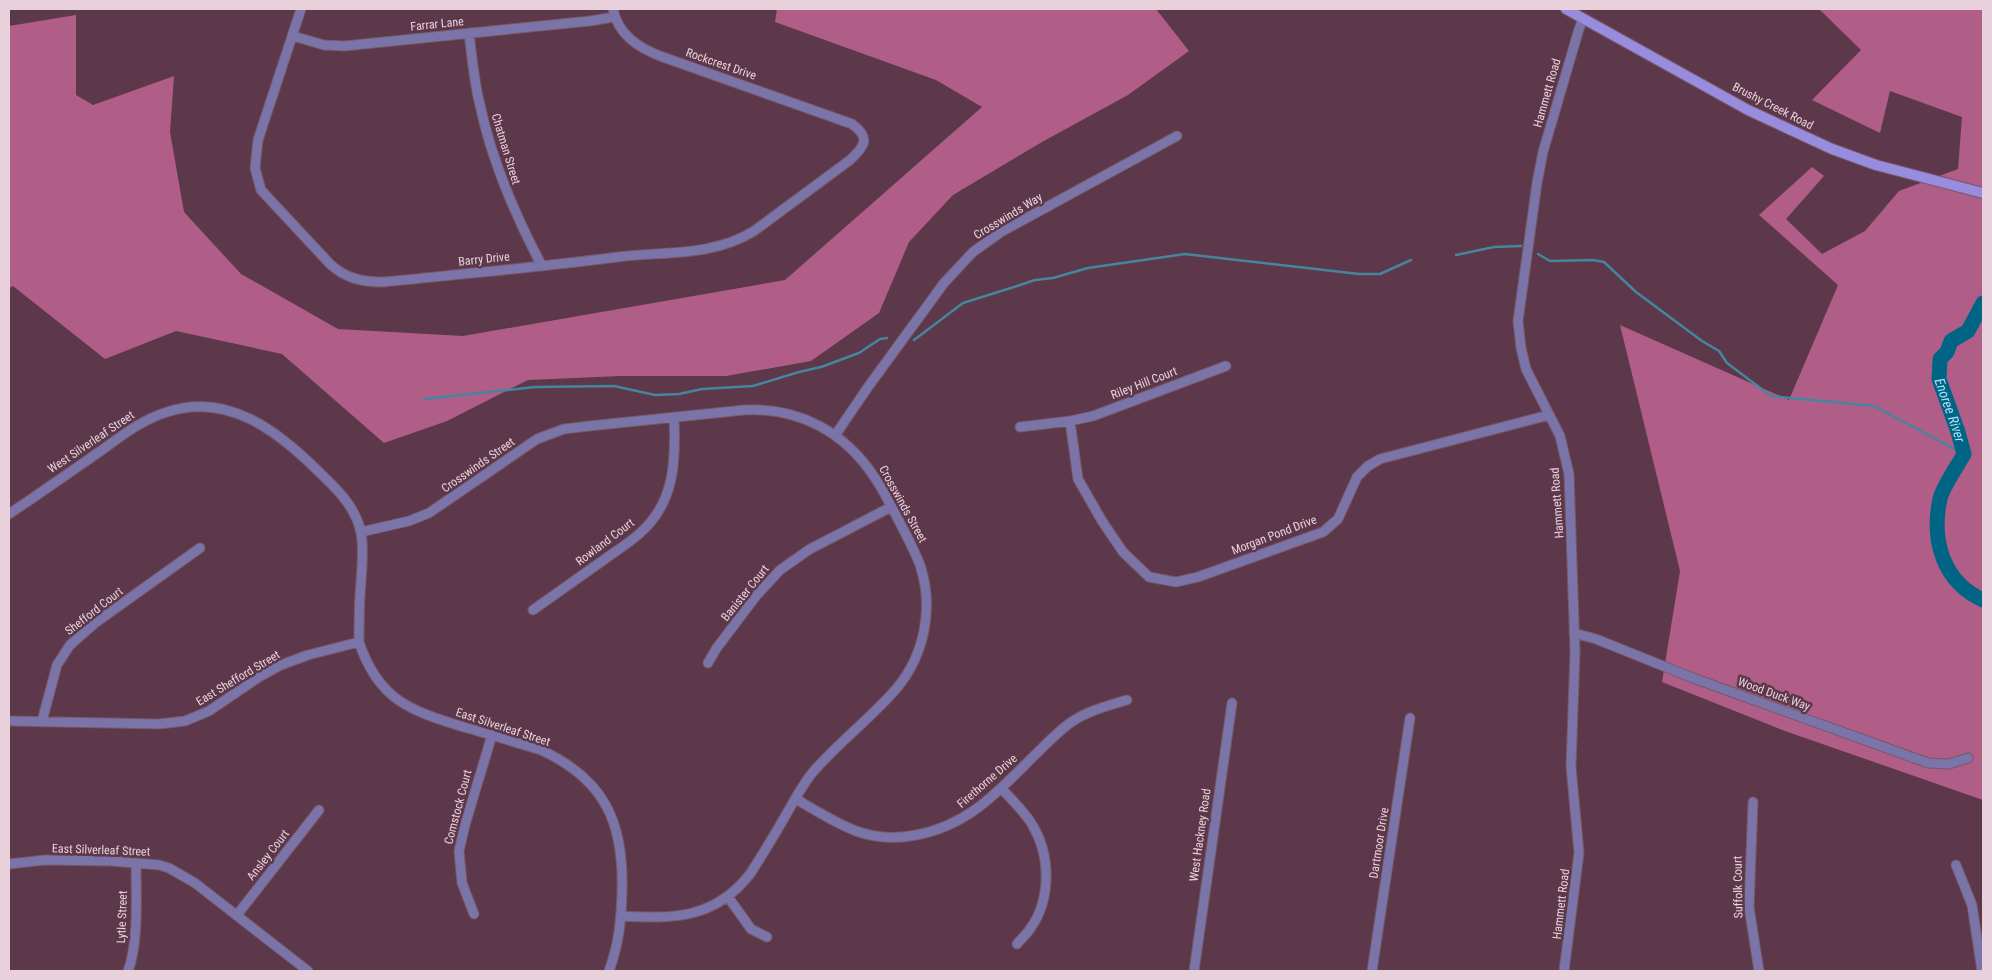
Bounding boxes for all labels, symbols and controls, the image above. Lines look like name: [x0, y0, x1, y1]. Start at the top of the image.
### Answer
street label: Farrar Lane: [410, 14, 465, 34]
street label: Rockcrest Drive: [684, 45, 758, 83]
street label: Hammett Road: [1531, 57, 1564, 129]
street label: Brushy Creek Road: [1730, 80, 1816, 132]
street label: Chatman Street: [489, 112, 524, 187]
street label: Crosswinds Way: [971, 190, 1045, 242]
street label: Barry Drive: [458, 249, 511, 269]
street label: Riley Hill Court: [1109, 364, 1179, 402]
water label: Enoree River: [1931, 376, 1969, 445]
street label: West Silverleaf Street: [45, 408, 137, 476]
street label: Crosswinds Street: [439, 434, 518, 495]
street label: Crosswinds Street: [876, 463, 930, 545]
street label: Hammett Road: [1548, 467, 1566, 539]
street label: Morgan Pond Drive: [1230, 512, 1319, 558]
street label: Rowland Court: [573, 515, 637, 568]
street label: Banister Court: [718, 562, 772, 624]
street label: Shefford Court: [62, 584, 126, 638]
street label: East Shefford Street: [194, 647, 283, 708]
street label: Wood Duck Way: [1736, 674, 1812, 714]
street label: East Silverleaf Street: [454, 705, 552, 749]
street label: Firethorne Drive: [954, 751, 1020, 811]
street label: Comstock Court: [441, 768, 475, 846]
street label: West Hackney Road: [1187, 788, 1213, 882]
street label: Dartmoor Drive: [1366, 806, 1392, 879]
street label: Ansley Court: [244, 827, 292, 883]
street label: East Silverleaf Street: [52, 841, 151, 859]
street label: Suffolk Court: [1730, 855, 1746, 918]
street label: Hammett Road: [1550, 868, 1572, 940]
street label: Lytle Street: [114, 890, 130, 944]

